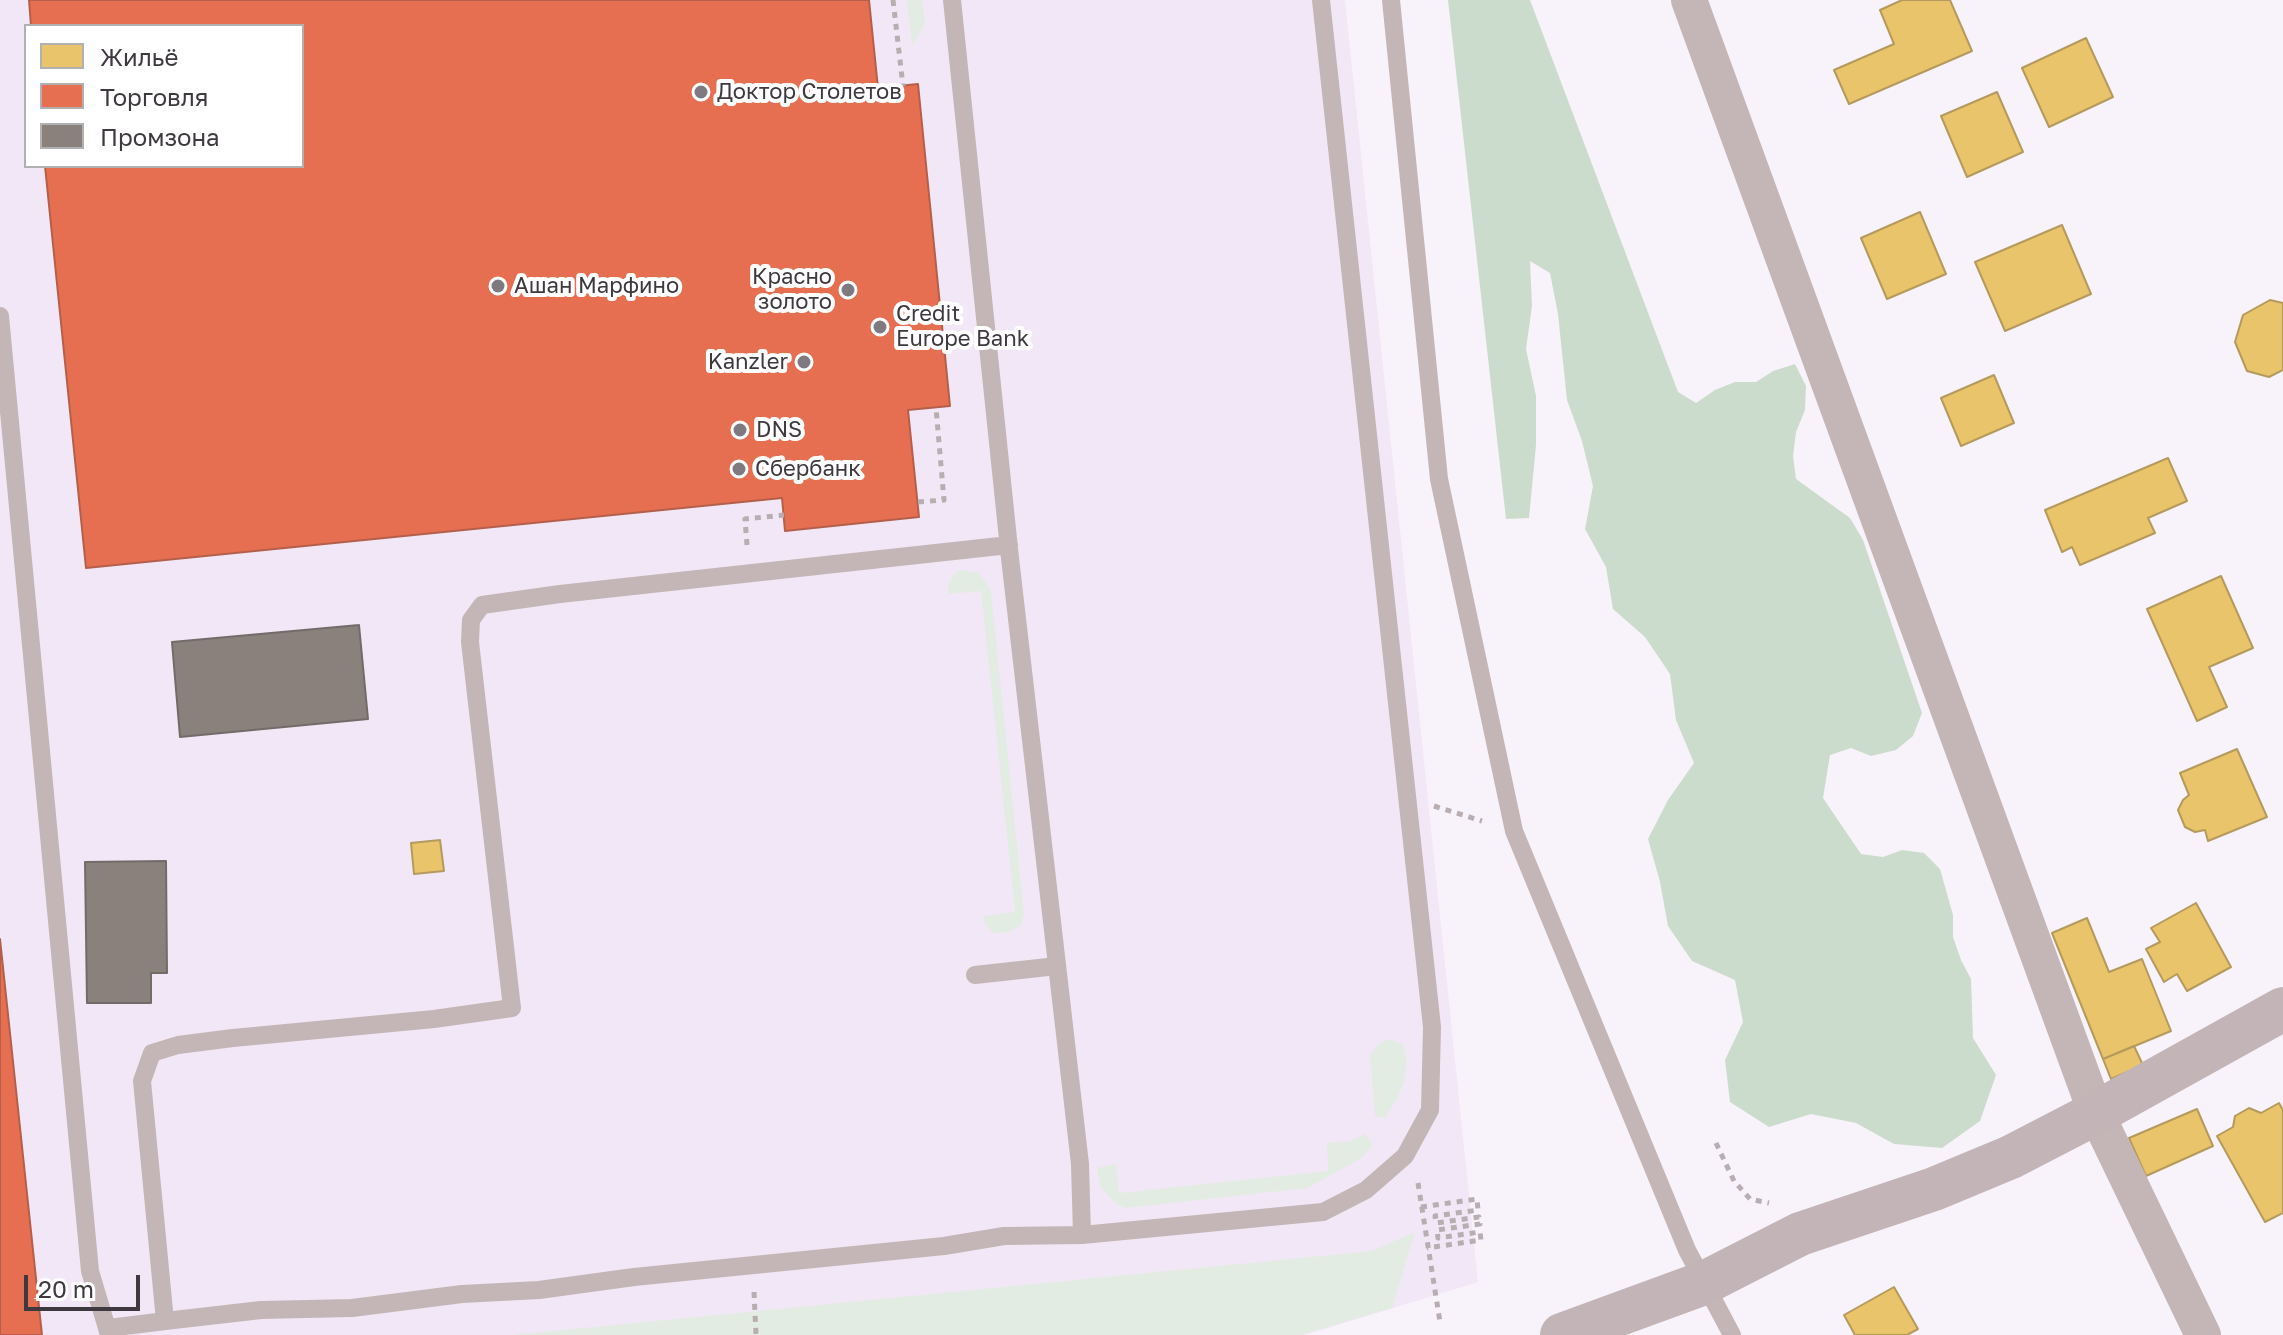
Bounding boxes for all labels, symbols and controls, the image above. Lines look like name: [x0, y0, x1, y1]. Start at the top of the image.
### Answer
legend: [24, 24, 304, 168]
text: Жильё: [100, 42, 178, 71]
place label: Доктор Столетов: [717, 79, 902, 105]
text: Торговля: [100, 82, 208, 111]
marker: Доктор Столетов: [692, 83, 710, 101]
text: Промзона: [100, 122, 220, 151]
place label: Красно золото: [752, 264, 832, 316]
place label: Ашан Марфино: [514, 273, 679, 299]
marker: Ашан Марфино: [489, 277, 507, 295]
marker: Красно золото: [839, 281, 857, 299]
place label: Credit Europe Bank: [896, 301, 1029, 352]
marker: Credit Europe Bank: [871, 318, 889, 336]
place label: Kanzler: [708, 349, 788, 375]
marker: Kanzler: [795, 353, 813, 371]
place label: DNS: [756, 417, 802, 443]
marker: DNS: [731, 421, 749, 439]
place label: Сбербанк: [755, 456, 861, 482]
marker: Сбербанк: [730, 460, 748, 478]
scale bar: [28, 1259, 144, 1309]
text: 20 m: [38, 1274, 94, 1303]

